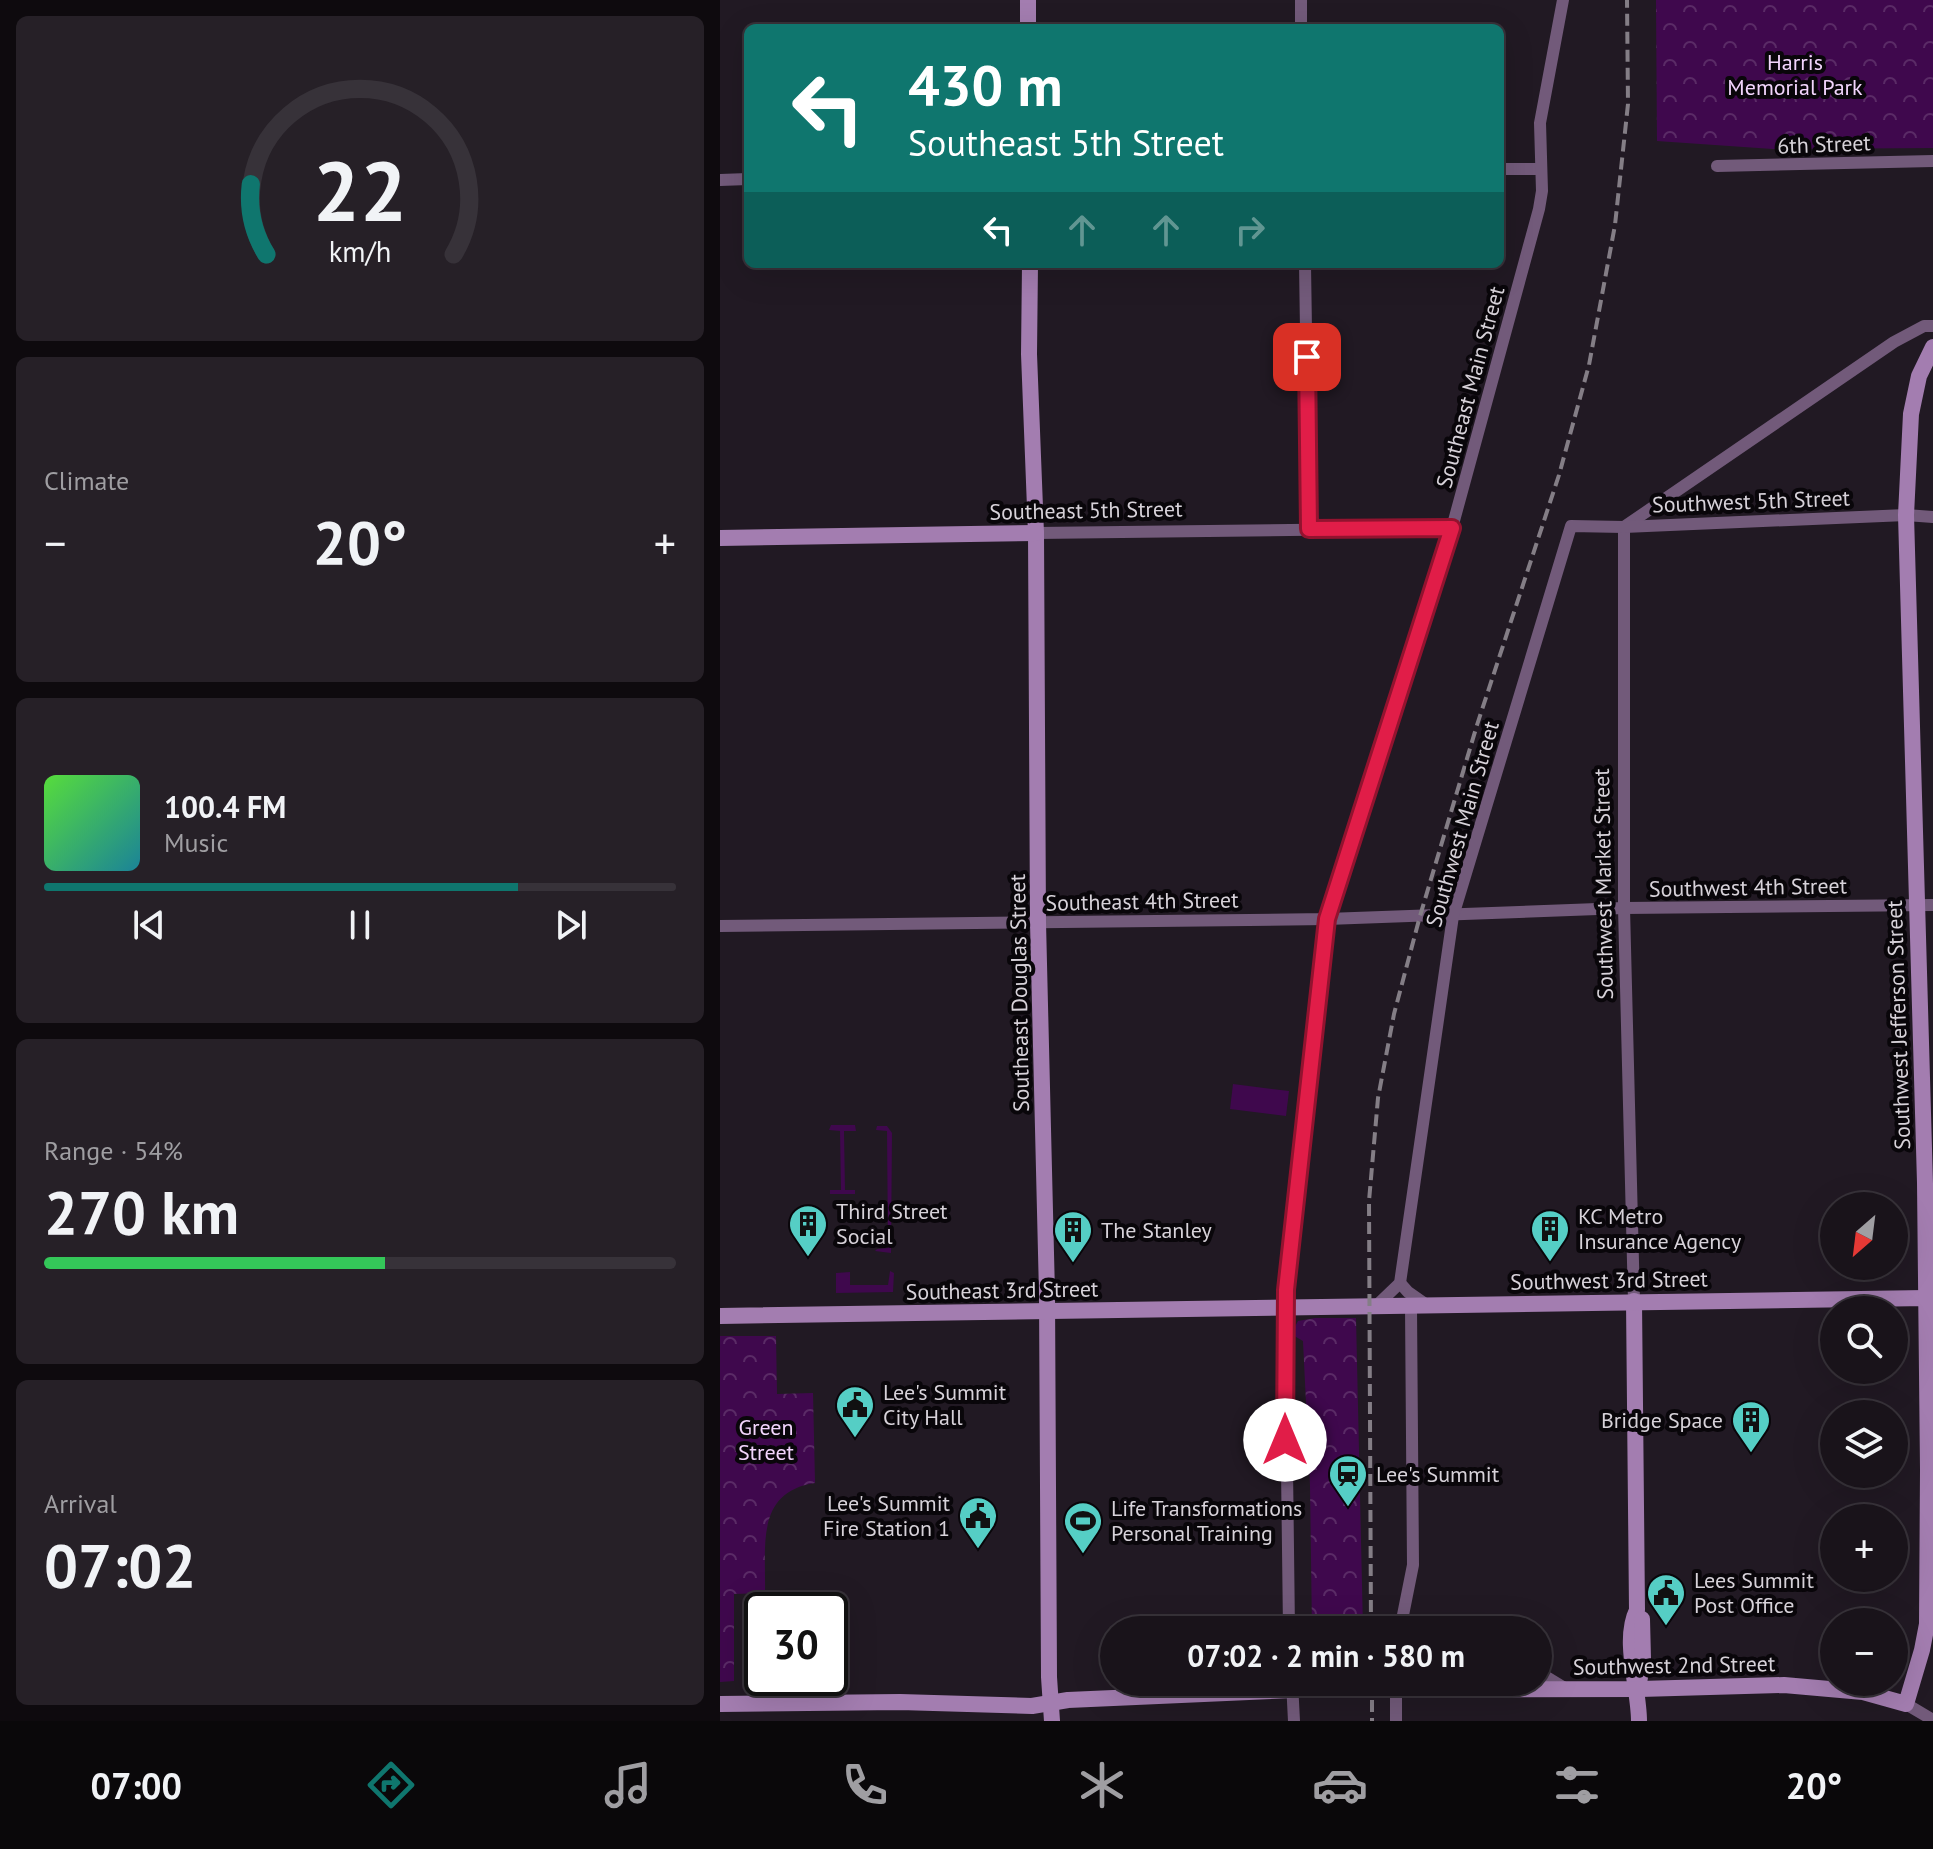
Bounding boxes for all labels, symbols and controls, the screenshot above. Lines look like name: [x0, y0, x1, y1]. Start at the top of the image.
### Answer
park label: Harris Memorial Park: [1727, 48, 1863, 101]
text: 430 m: [908, 49, 1063, 121]
icon: left: [776, 56, 880, 160]
text: Southeast 5th Street: [908, 119, 1224, 166]
street label: 6th Street: [1777, 128, 1872, 160]
text: 22: [313, 135, 407, 243]
icon: left: [976, 208, 1020, 252]
icon: ahead: [1060, 208, 1104, 252]
icon: ahead: [1144, 208, 1188, 252]
icon: right: [1228, 208, 1272, 252]
text: km/h: [329, 233, 391, 270]
street label: Southeast Main Street: [1430, 282, 1511, 491]
pin: [1273, 323, 1341, 391]
icon: arrive: [1285, 335, 1329, 379]
text: Climate: [44, 464, 129, 497]
street label: Southwest 5th Street: [1652, 484, 1851, 518]
street label: Southeast 5th Street: [989, 494, 1183, 526]
text: 20°: [313, 503, 407, 581]
text: −: [44, 514, 66, 571]
text: +: [654, 514, 676, 571]
street label: Southwest Main Street: [1419, 717, 1505, 930]
street label: Southwest Market Street: [1587, 768, 1619, 1000]
text: 100.4 FM: [164, 787, 286, 826]
text: Music: [164, 826, 228, 859]
street label: Southwest 4th Street: [1649, 871, 1848, 903]
street label: Southeast Douglas Street: [1003, 873, 1035, 1112]
street label: Southeast 4th Street: [1045, 885, 1239, 917]
street label: Southwest Jefferson Street: [1880, 899, 1916, 1150]
icon: previous: [127, 903, 171, 947]
icon: pause: [338, 903, 382, 947]
icon: next: [549, 903, 593, 947]
text: Range · 54%: [44, 1134, 183, 1167]
text: 270 km: [44, 1173, 239, 1251]
north arrow: [1820, 1192, 1908, 1280]
map controls: [1820, 1192, 1908, 1696]
place label: Third Street Social: [836, 1197, 948, 1250]
place label: KC Metro Insurance Agency: [1578, 1202, 1742, 1255]
building icon: Third Street Social: [787, 1203, 829, 1258]
building icon: KC Metro Insurance Agency: [1529, 1208, 1571, 1263]
building icon: The Stanley: [1052, 1209, 1094, 1264]
place label: The Stanley: [1101, 1216, 1212, 1244]
street label: Southwest 3rd Street: [1510, 1264, 1709, 1296]
street label: Southeast 3rd Street: [905, 1274, 1099, 1306]
button: search: [1820, 1296, 1908, 1384]
place label: Lee's Summit City Hall: [883, 1378, 1007, 1431]
public building icon: Lee's Summit City Hall: [834, 1384, 876, 1439]
position arrow: [1243, 1398, 1327, 1482]
building icon: Bridge Space: [1730, 1399, 1772, 1454]
button: layers: [1820, 1400, 1908, 1488]
place label: Bridge Space: [1601, 1406, 1723, 1434]
park label: Green Street: [738, 1413, 795, 1466]
station icon: Lee's Summit: [1327, 1453, 1369, 1508]
place label: Lee's Summit: [1376, 1460, 1500, 1488]
text: Arrival: [44, 1487, 117, 1520]
place label: Lee's Summit Fire Station 1: [823, 1489, 951, 1542]
place label: Life Transformations Personal Training: [1111, 1494, 1302, 1547]
public building icon: Lee's Summit Fire Station 1: [957, 1495, 999, 1550]
sports icon: Life Transformations Personal Training: [1062, 1500, 1104, 1555]
button: +: [1820, 1504, 1908, 1592]
text: 07:02: [44, 1526, 196, 1604]
place label: Lees Summit Post Office: [1694, 1566, 1814, 1619]
public building icon: Lees Summit Post Office: [1645, 1572, 1687, 1627]
speed limit sign: 30: [744, 1592, 848, 1696]
button: −: [1820, 1608, 1908, 1696]
text: 07:02 · 2 min · 580 m: [1187, 1636, 1465, 1675]
street label: Southwest 2nd Street: [1573, 1649, 1776, 1681]
icon: directions: [363, 1757, 419, 1813]
icon: music: [600, 1757, 656, 1813]
icon: phone: [837, 1757, 893, 1813]
icon: climate: [1074, 1757, 1130, 1813]
icon: car: [1312, 1757, 1368, 1813]
icon: filters: [1549, 1757, 1605, 1813]
text: 07:00: [91, 1762, 182, 1809]
text: 20°: [1786, 1762, 1842, 1809]

